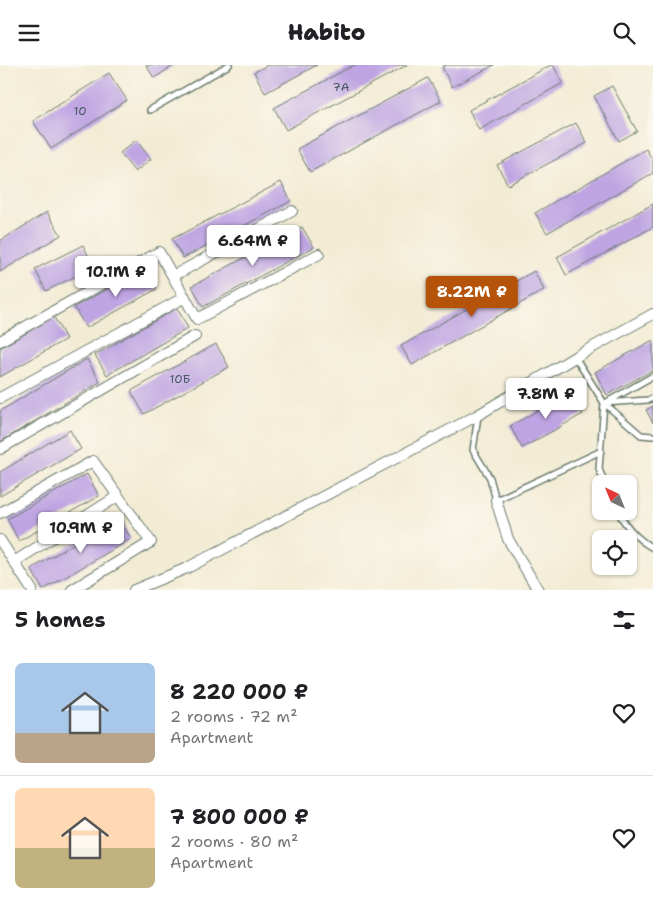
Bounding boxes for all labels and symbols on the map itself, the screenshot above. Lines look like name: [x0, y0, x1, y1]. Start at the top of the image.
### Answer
house number: 7А: [332, 79, 350, 95]
house number: 10: [73, 103, 87, 119]
pin: 6.64M ₽: [207, 225, 299, 267]
pin: 10.1M ₽: [70, 255, 162, 298]
pin: 8.22M ₽: [426, 275, 518, 318]
house number: 10Б: [169, 371, 191, 387]
pin: 7.8M ₽: [505, 377, 587, 420]
north arrow: [592, 475, 638, 520]
pin: 10.9M ₽: [35, 511, 127, 554]

